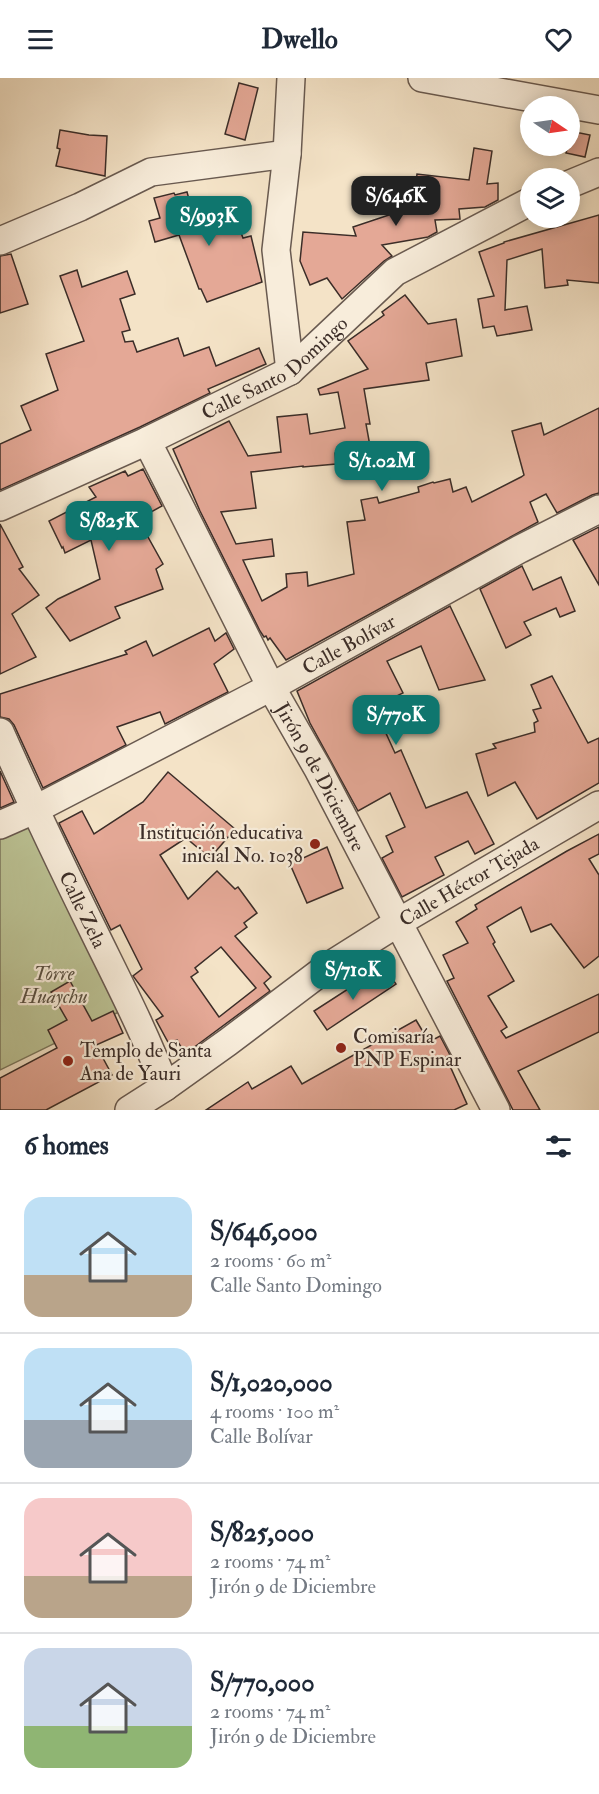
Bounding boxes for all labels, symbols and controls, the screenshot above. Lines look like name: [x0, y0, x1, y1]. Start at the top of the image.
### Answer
icon: menu: [24, 23, 57, 56]
text: Dwello: [261, 23, 338, 56]
icon: heart: [542, 23, 575, 56]
north arrow: [520, 96, 580, 156]
map controls: [520, 96, 580, 228]
button: layers: [520, 168, 580, 228]
pin: S/646K: [347, 176, 445, 227]
text: S/646K: [365, 183, 427, 208]
pin: S/993K: [160, 196, 258, 247]
text: S/993K: [180, 203, 238, 228]
street label: Calle Santo Domingo: [197, 311, 353, 425]
pin: S/1.02M: [327, 441, 437, 492]
text: S/1.02M: [348, 448, 416, 473]
pin: S/825K: [60, 501, 158, 552]
text: S/825K: [80, 508, 138, 533]
street label: Calle Bolívar: [298, 608, 400, 680]
pin: S/770K: [347, 695, 445, 746]
street label: Jirón 9 de Diciembre: [269, 697, 371, 855]
text: S/770K: [367, 702, 425, 727]
place label: Institución educativa inicial No. 1038: [138, 820, 304, 868]
street label: Calle Héctor Tejada: [394, 830, 544, 932]
marker: Institución educativa inicial No. 1038: [308, 837, 322, 851]
street label: Calle Zela: [54, 867, 113, 953]
pin: S/710K: [304, 950, 402, 1001]
text: S/710K: [325, 957, 381, 982]
park label: Torre Huaychu: [19, 961, 88, 1009]
place label: Comisaría PNP Espinar: [353, 1024, 462, 1073]
place label: Templo de Santa Ana de Yauri: [79, 1038, 212, 1086]
marker: Comisaría PNP Espinar: [334, 1041, 348, 1055]
marker: Templo de Santa Ana de Yauri: [61, 1054, 75, 1068]
text: 6 homes: [24, 1130, 109, 1162]
icon: filters: [542, 1130, 575, 1163]
text: S/646,000: [210, 1216, 318, 1248]
icon: home: [72, 1221, 144, 1293]
text: 2 rooms · 60 m²: [210, 1248, 331, 1273]
text: Calle Santo Domingo: [210, 1273, 382, 1298]
text: S/1,020,000: [210, 1367, 333, 1399]
icon: home: [72, 1372, 144, 1444]
text: 4 rooms · 100 m²: [210, 1399, 339, 1424]
text: Calle Bolívar: [210, 1424, 313, 1449]
text: S/825,000: [210, 1517, 314, 1549]
icon: home: [72, 1522, 144, 1594]
text: 2 rooms · 74 m²: [210, 1549, 331, 1574]
text: Jirón 9 de Diciembre: [210, 1574, 376, 1599]
text: S/770,000: [210, 1667, 315, 1699]
icon: home: [72, 1672, 144, 1744]
text: 2 rooms · 74 m²: [210, 1699, 331, 1724]
text: Jirón 9 de Diciembre: [210, 1724, 376, 1749]

